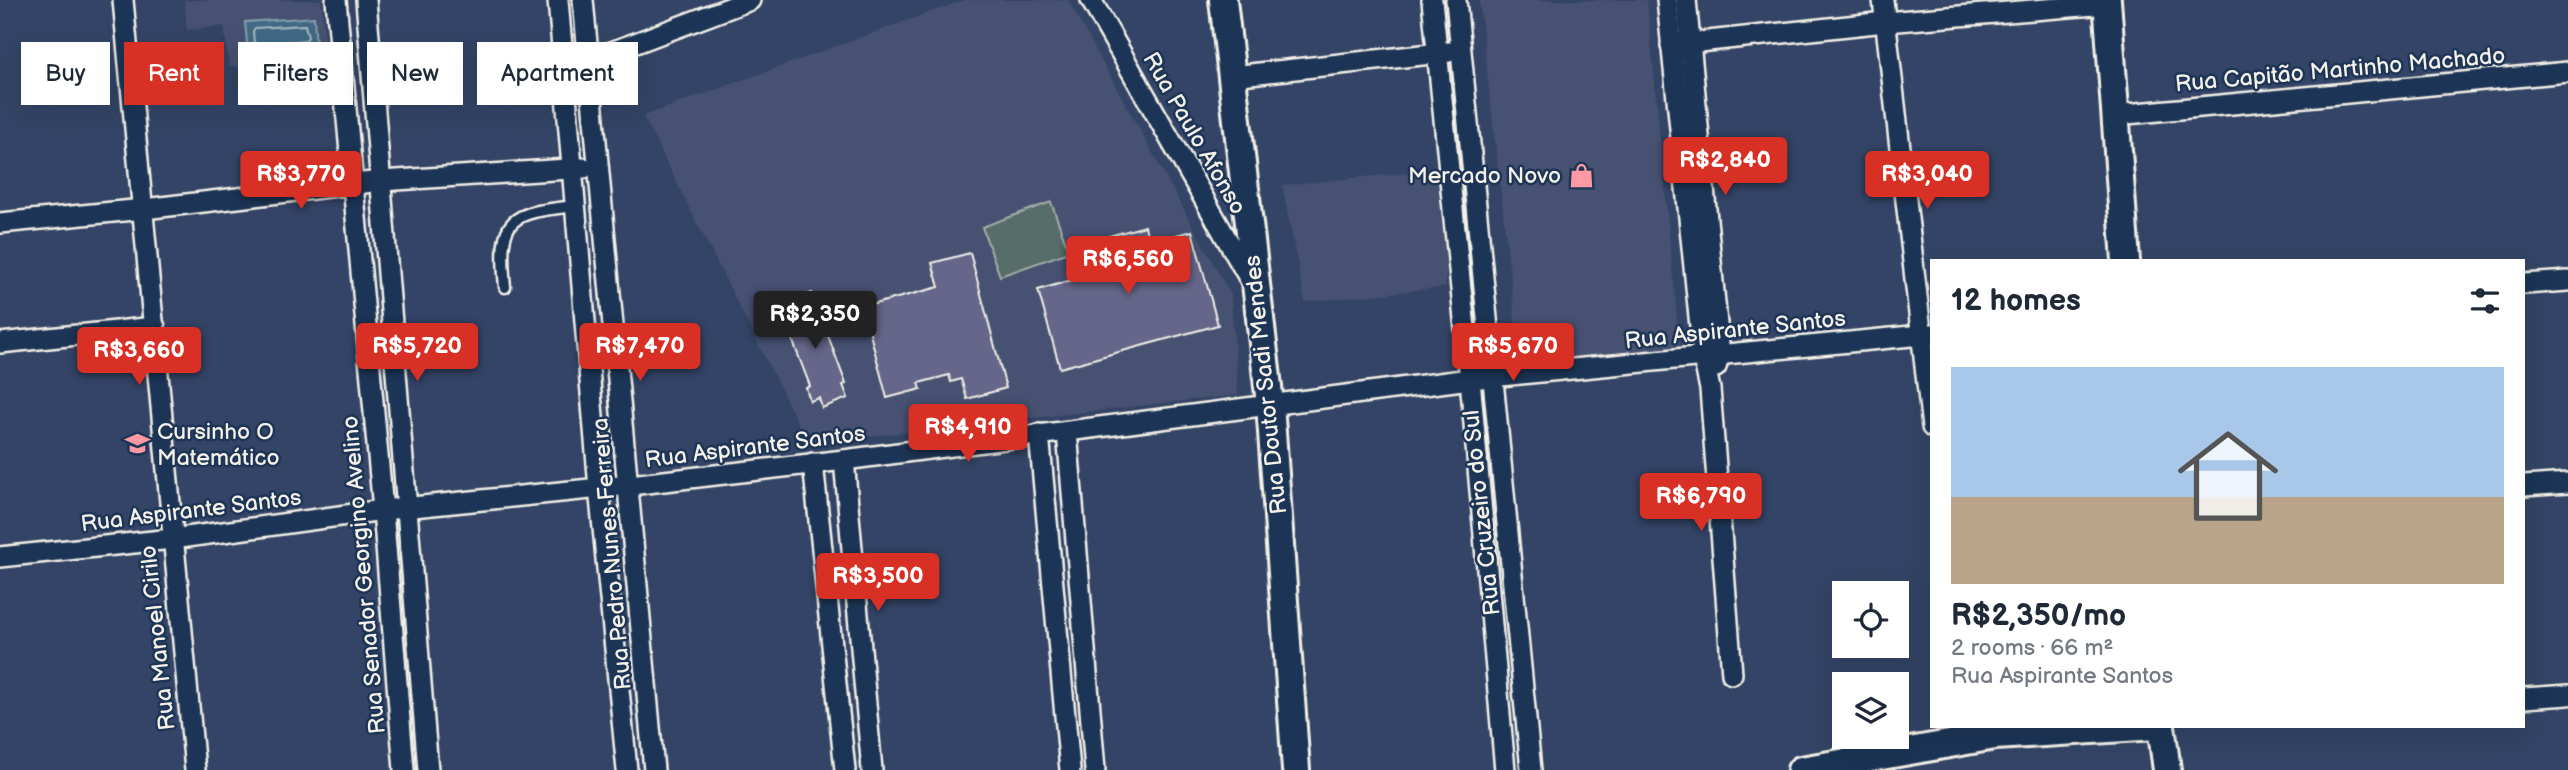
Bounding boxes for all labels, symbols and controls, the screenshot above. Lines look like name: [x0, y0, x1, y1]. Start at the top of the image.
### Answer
chip: Buy: [21, 42, 110, 105]
chip: Rent: [124, 42, 224, 105]
chip: Filters: [238, 42, 353, 105]
chip: New: [367, 42, 463, 105]
chip: Apartment: [477, 42, 638, 105]
street label: Rua Capitão Martinho Machado: [2174, 42, 2506, 98]
street label: Rua Paulo Afonso: [1136, 47, 1252, 220]
pin: R$2,840: [1660, 138, 1790, 197]
text: R$2,840: [1679, 146, 1771, 174]
pin: R$3,770: [236, 152, 366, 211]
pin: R$3,040: [1862, 152, 1992, 211]
text: R$3,770: [256, 160, 346, 188]
text: R$3,040: [1881, 160, 1973, 188]
shop icon: Mercado Novo: [1567, 161, 1595, 189]
place label: Mercado Novo: [1408, 162, 1561, 190]
pin: R$6,560: [1063, 236, 1193, 296]
text: R$6,560: [1082, 245, 1174, 273]
street label: Rua Doutor Sadi Mendes: [1238, 254, 1294, 516]
icon: filters: [2466, 282, 2504, 320]
text: 12 homes: [1951, 283, 2081, 319]
pin: R$2,350: [750, 292, 880, 351]
text: R$2,350: [770, 300, 860, 328]
street label: Rua Aspirante Santos: [1623, 304, 1847, 356]
pin: R$5,720: [352, 324, 482, 383]
pin: R$7,470: [575, 324, 705, 383]
pin: R$5,670: [1448, 324, 1578, 383]
pin: R$3,660: [74, 328, 204, 387]
text: R$5,720: [372, 332, 462, 360]
text: R$7,470: [595, 332, 685, 360]
text: R$5,670: [1468, 332, 1558, 360]
text: R$3,660: [93, 336, 185, 364]
pin: R$4,910: [903, 405, 1033, 464]
street label: Rua Cruzeiro do Sul: [1457, 409, 1507, 617]
text: R$4,910: [924, 413, 1012, 441]
icon: home: [2165, 413, 2291, 539]
street label: Rua Senador Georgino Avelino: [336, 415, 392, 735]
street label: Rua Pedro Nunes Ferreira: [586, 417, 638, 691]
place label: Cursinho O Matemático: [157, 418, 280, 472]
street label: Rua Aspirante Santos: [643, 420, 867, 474]
school or university icon: Cursinho O Matemático: [123, 430, 151, 458]
pin: R$6,790: [1636, 474, 1766, 533]
text: R$6,790: [1656, 482, 1746, 510]
street label: Rua Aspirante Santos: [79, 484, 303, 538]
street label: Rua Manoel Cirilo: [134, 544, 182, 732]
pin: R$3,500: [813, 554, 943, 613]
text: R$3,500: [832, 562, 924, 590]
map controls: [1832, 581, 1909, 749]
button: locate: [1832, 581, 1909, 658]
text: R$2,350/mo: [1951, 598, 2126, 634]
text: 2 rooms · 66 m²: [1951, 634, 2113, 662]
text: Rua Aspirante Santos: [1951, 662, 2173, 690]
button: layers: [1832, 672, 1909, 749]

